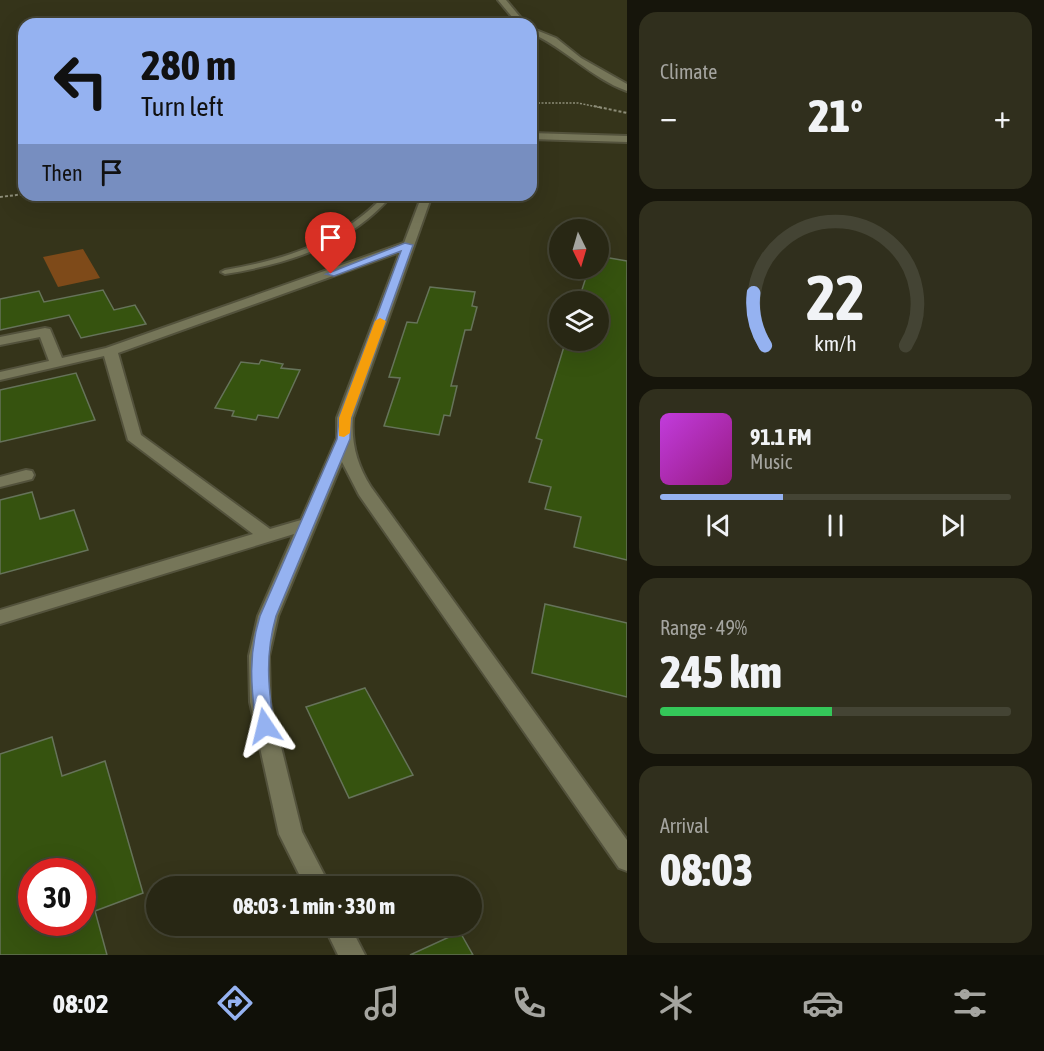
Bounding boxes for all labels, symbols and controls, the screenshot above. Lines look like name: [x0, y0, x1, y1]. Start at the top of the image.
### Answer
text: 280 m: [141, 41, 236, 89]
icon: left: [42, 42, 120, 120]
text: Climate: [660, 60, 717, 83]
text: 21°: [808, 90, 863, 142]
text: Turn left: [141, 91, 224, 122]
text: −: [660, 97, 677, 135]
text: +: [994, 97, 1011, 135]
icon: arrive: [95, 156, 128, 189]
text: Then: [42, 160, 83, 186]
pin: [305, 212, 356, 274]
north arrow: [549, 219, 609, 279]
map controls: [549, 219, 609, 351]
icon: arrive: [314, 221, 347, 254]
text: 22: [806, 262, 865, 333]
button: layers: [549, 291, 609, 351]
text: km/h: [814, 331, 857, 356]
text: 91.1 FM: [750, 424, 812, 450]
text: Music: [750, 450, 792, 473]
icon: previous: [702, 509, 735, 542]
icon: pause: [819, 509, 852, 542]
icon: next: [936, 509, 969, 542]
text: Range · 49%: [660, 616, 747, 639]
text: 245 km: [660, 646, 782, 698]
position arrow: [233, 694, 297, 758]
text: Arrival: [660, 814, 709, 837]
text: 08:03: [660, 844, 754, 896]
speed limit sign: 30: [18, 858, 96, 936]
text: 08:03 · 1 min · 330 m: [233, 893, 395, 919]
icon: directions: [214, 982, 256, 1024]
icon: music: [361, 982, 403, 1024]
icon: phone: [508, 982, 550, 1024]
icon: climate: [655, 982, 697, 1024]
icon: car: [802, 982, 844, 1024]
icon: filters: [949, 982, 991, 1024]
text: 08:02: [53, 988, 109, 1019]

